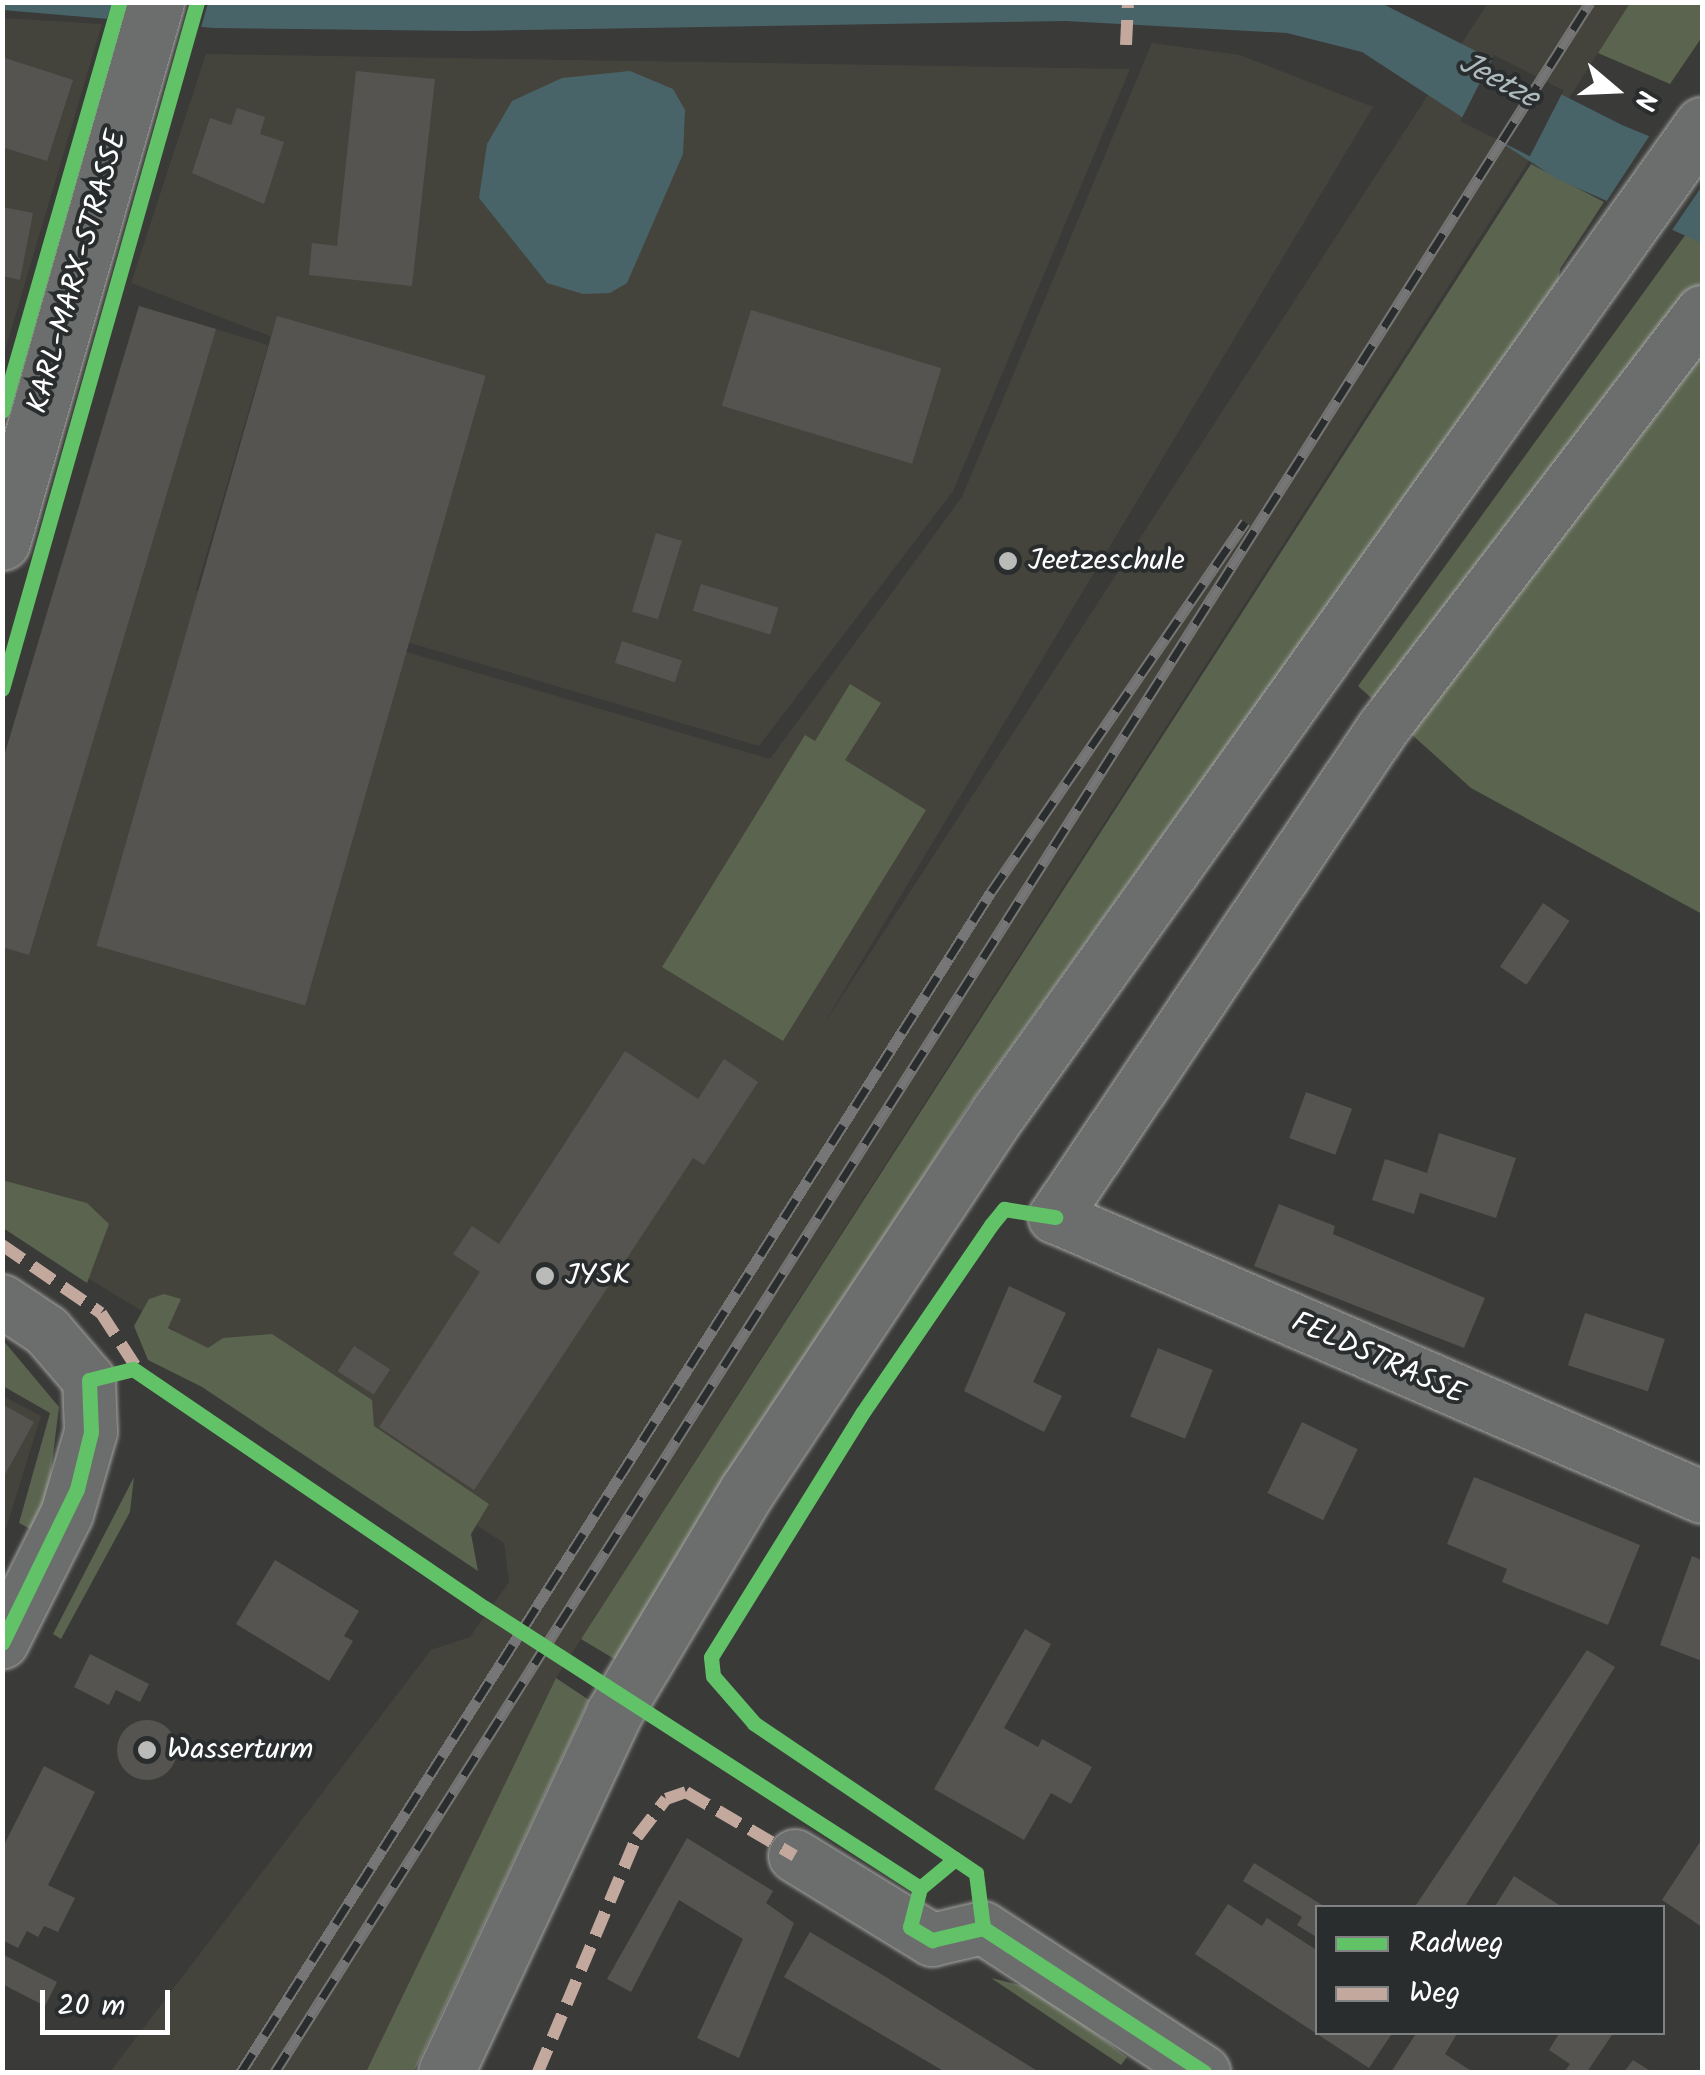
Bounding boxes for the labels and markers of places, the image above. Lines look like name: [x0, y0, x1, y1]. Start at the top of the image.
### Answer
place label: Jeetzeschule: [1028, 543, 1185, 579]
marker: Jeetzeschule: [997, 550, 1019, 572]
place label: JYSK: [565, 1258, 630, 1294]
marker: JYSK: [534, 1265, 556, 1287]
place label: Wasserturm: [167, 1732, 313, 1768]
marker: Wasserturm: [136, 1739, 158, 1761]

